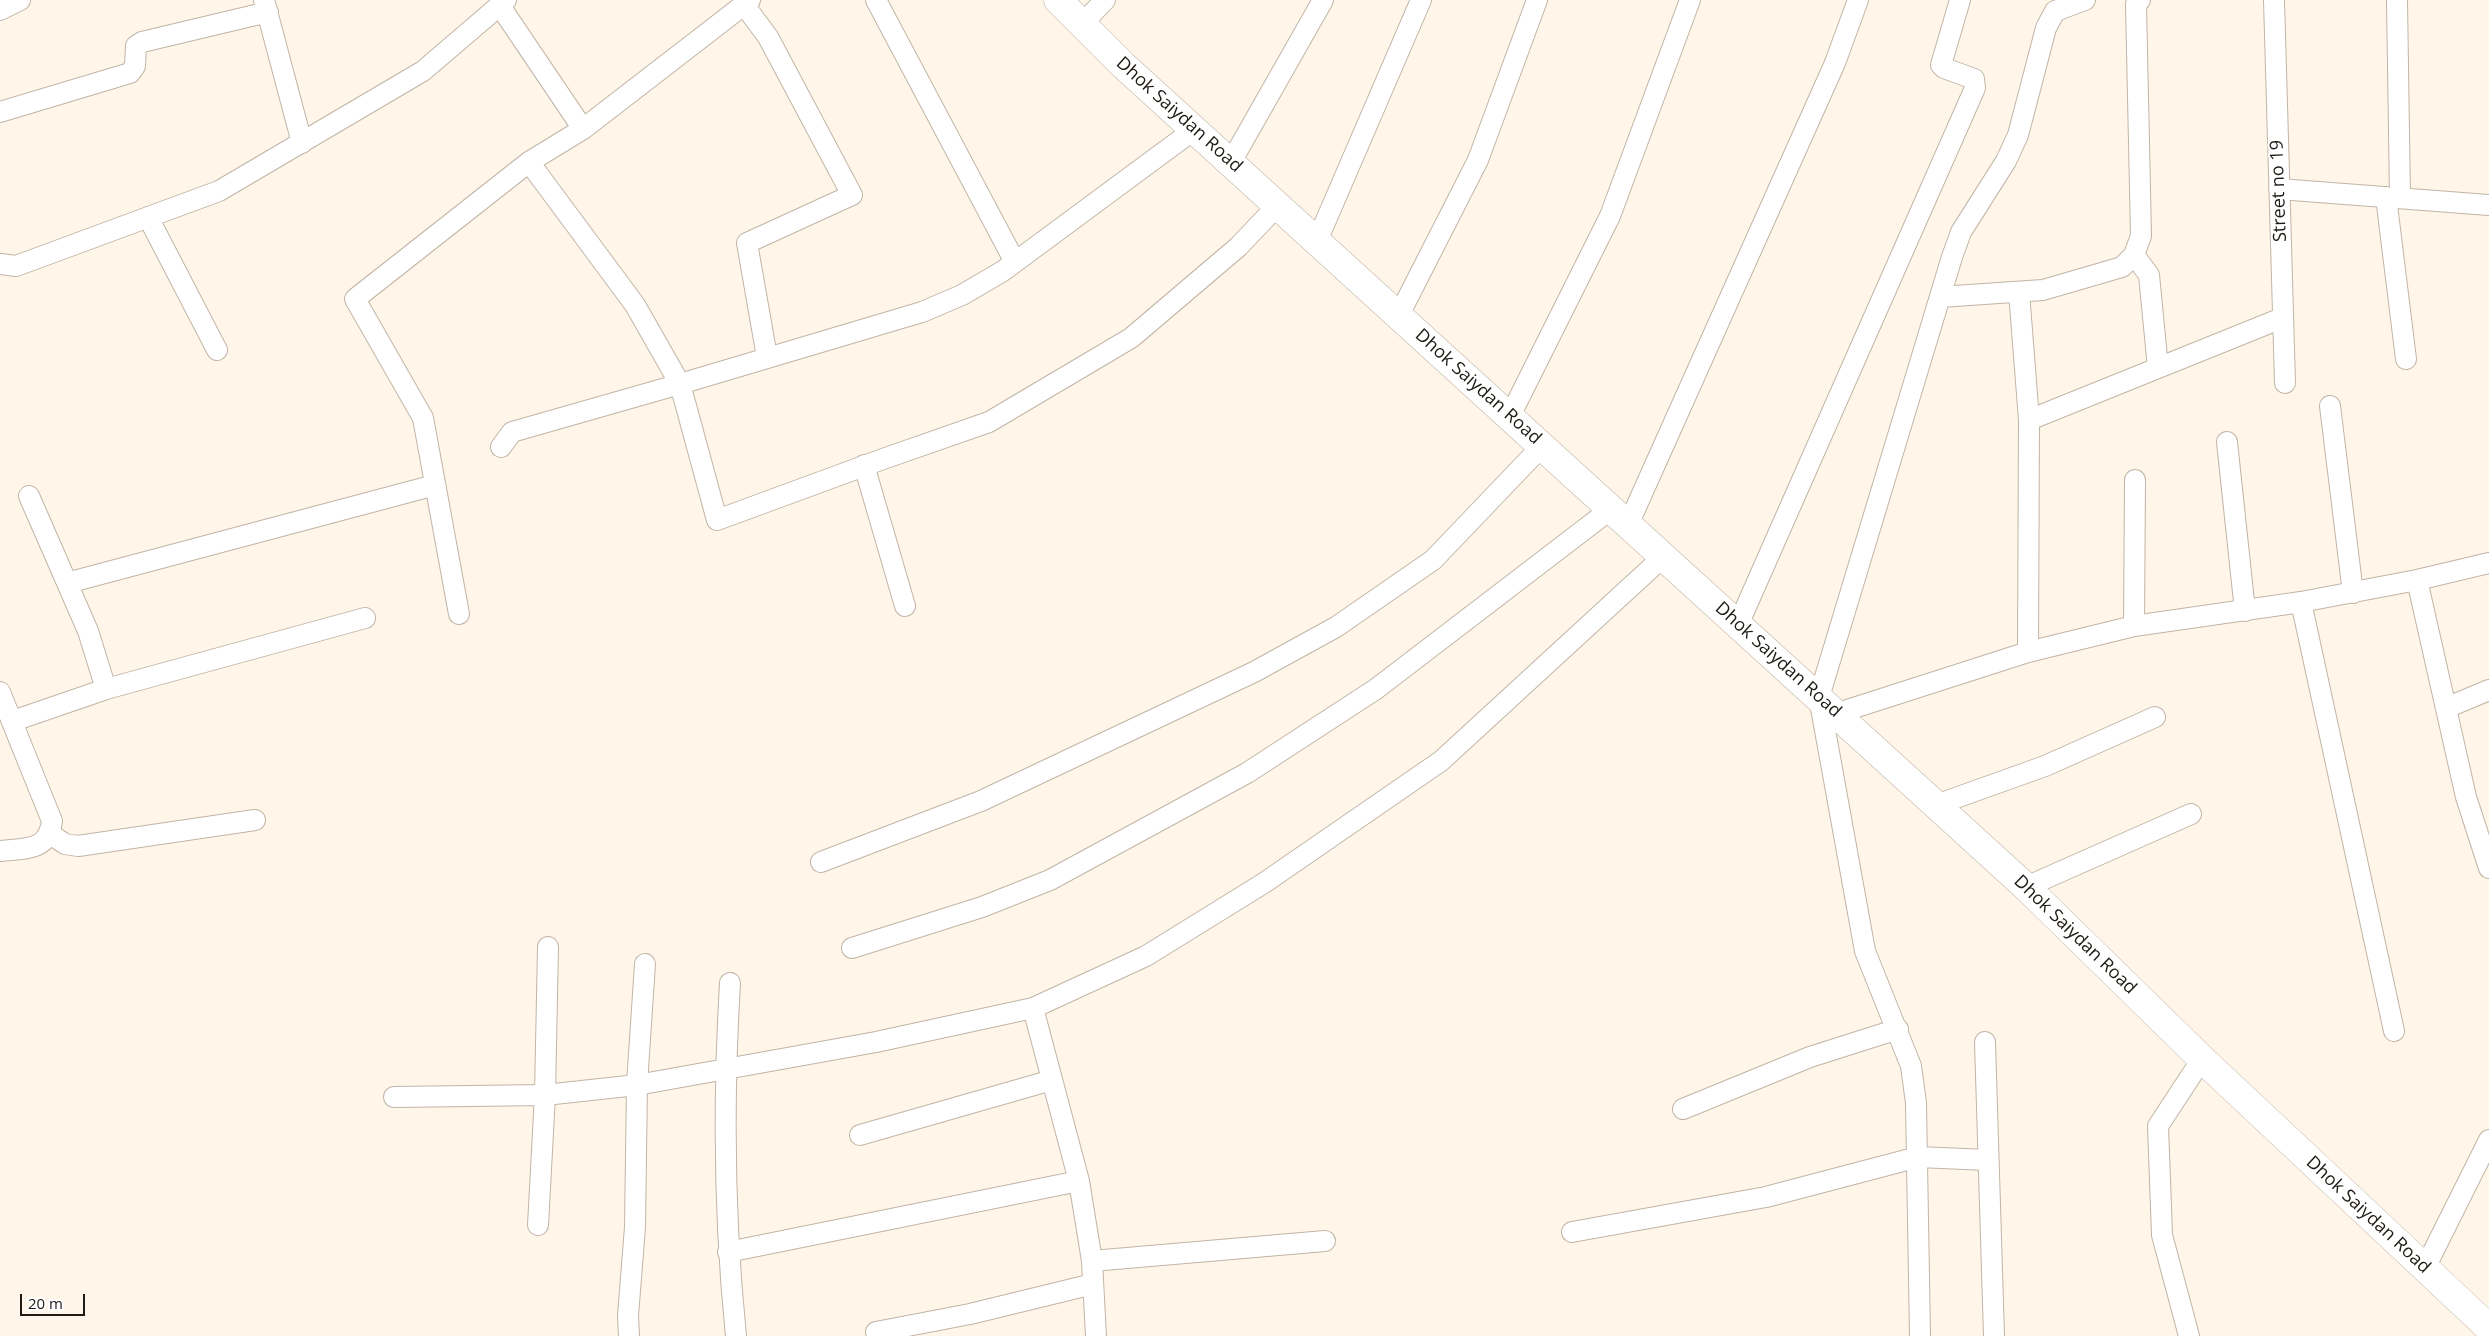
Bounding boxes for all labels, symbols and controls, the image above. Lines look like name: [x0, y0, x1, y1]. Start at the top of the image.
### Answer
street label: Dhok Saiydan Road: [1112, 53, 1246, 177]
street label: Street no 19: [2266, 140, 2292, 242]
street label: Dhok Saiydan Road: [1411, 325, 1545, 449]
street label: Dhok Saiydan Road: [1711, 598, 1845, 722]
street label: Dhok Saiydan Road: [2009, 871, 2141, 999]
street label: Dhok Saiydan Road: [2301, 1152, 2435, 1278]
scale bar: [22, 1284, 88, 1316]
text: 20 m: [28, 1293, 63, 1313]

